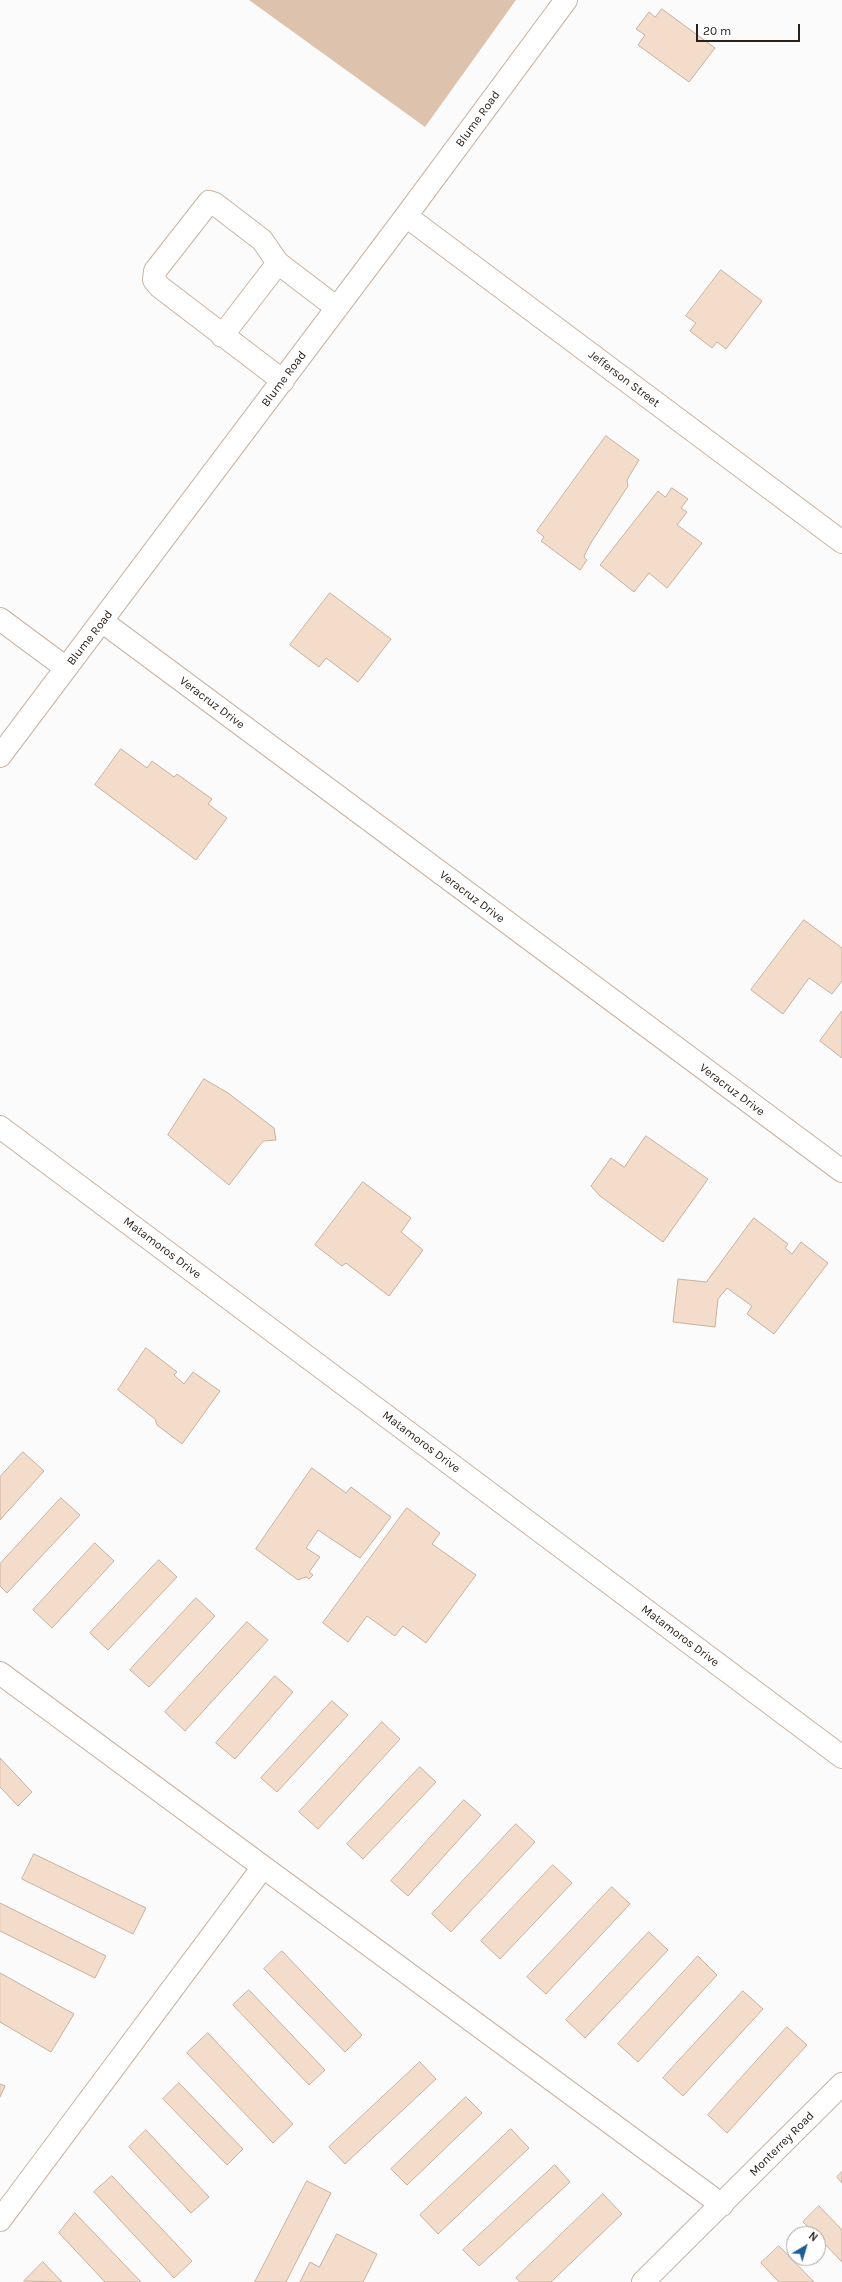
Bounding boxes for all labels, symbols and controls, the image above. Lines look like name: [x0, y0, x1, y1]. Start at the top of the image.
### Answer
scale bar: [698, 16, 802, 42]
text: 20 m: [703, 24, 731, 38]
street label: Blume Road: [453, 88, 503, 150]
street label: Jefferson Street: [585, 347, 663, 411]
street label: Blume Road: [258, 348, 310, 410]
street label: Blume Road: [64, 608, 116, 668]
street label: Veracruz Drive: [177, 674, 247, 732]
street label: Veracruz Drive: [437, 868, 507, 926]
street label: Veracruz Drive: [697, 1061, 767, 1119]
street label: Matamoros Drive: [120, 1214, 204, 1282]
street label: Matamoros Drive: [379, 1408, 463, 1476]
street label: Matamoros Drive: [638, 1602, 722, 1670]
street label: Monterrey Road: [747, 2109, 817, 2179]
north arrow: [786, 2226, 826, 2266]
text: N: [806, 2229, 820, 2244]

